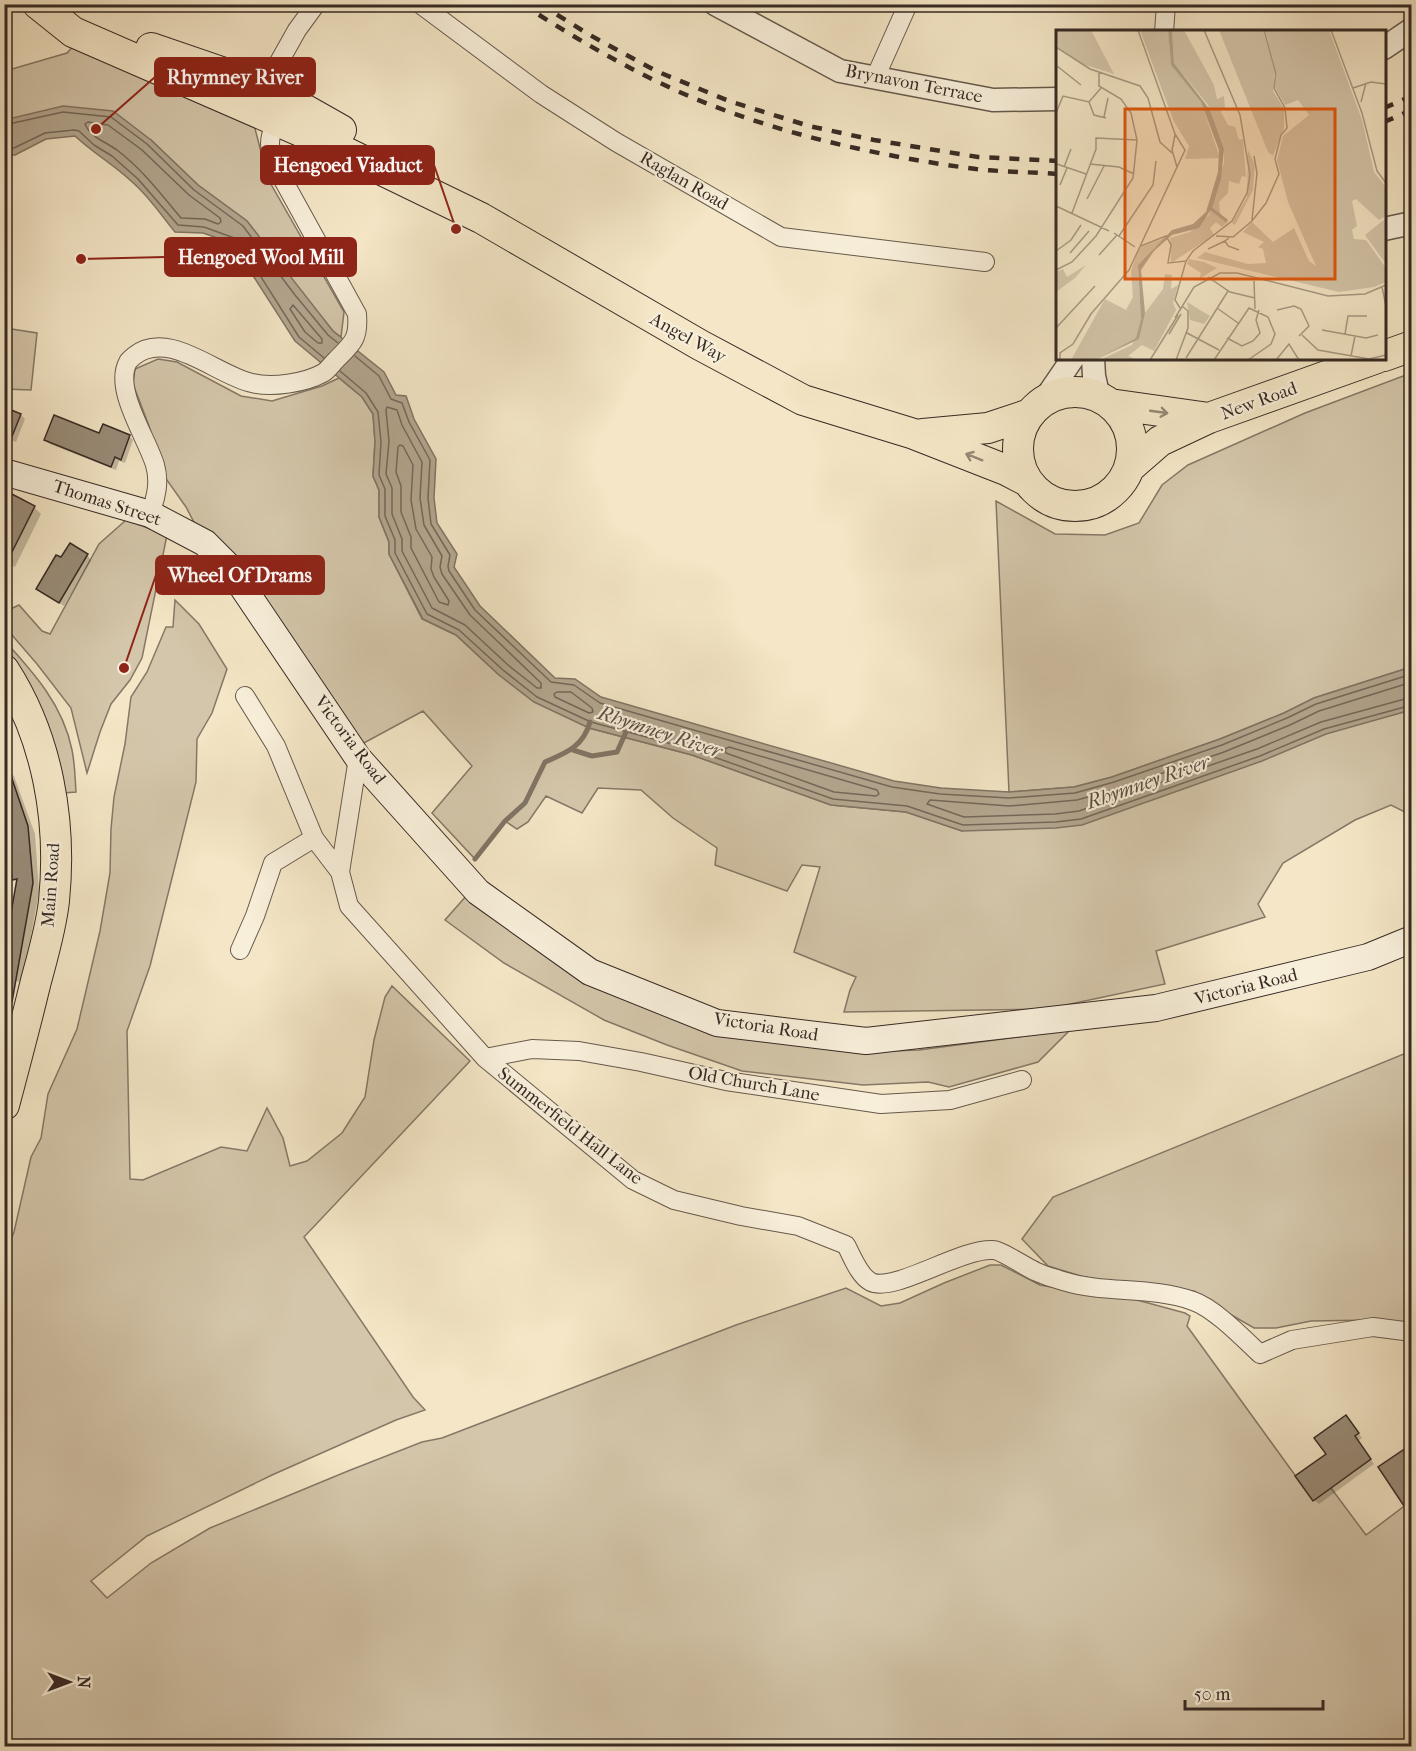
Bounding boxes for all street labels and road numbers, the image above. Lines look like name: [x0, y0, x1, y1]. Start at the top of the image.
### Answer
street label: Brynavon Terrace: [844, 60, 984, 108]
street label: Raglan Road: [636, 147, 732, 215]
street label: Angel Way: [646, 308, 731, 368]
street label: New Road: [1218, 377, 1300, 424]
street label: Thomas Street: [50, 476, 164, 531]
street label: Victoria Road: [309, 691, 390, 789]
street label: Main Road: [38, 842, 64, 928]
street label: Victoria Road: [1191, 964, 1300, 1010]
street label: Victoria Road: [711, 1008, 820, 1046]
street label: Old Church Lane: [687, 1062, 821, 1106]
street label: Summerfield Hall Lane: [493, 1063, 647, 1189]

